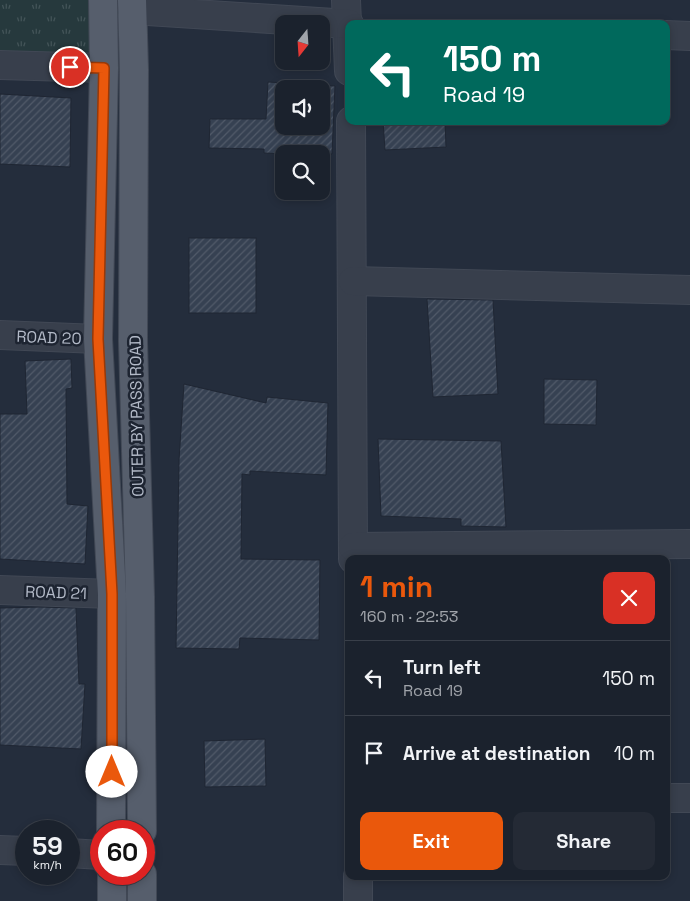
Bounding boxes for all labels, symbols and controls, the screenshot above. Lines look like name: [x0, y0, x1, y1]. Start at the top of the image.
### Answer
north arrow: [275, 15, 330, 70]
map controls: [275, 15, 330, 200]
text: 150 m: [443, 37, 541, 81]
icon: left: [360, 40, 425, 105]
pin: [49, 46, 91, 88]
icon: arrive: [56, 53, 84, 81]
button: sound: [275, 80, 330, 135]
text: Road 19: [443, 80, 525, 108]
button: search: [275, 145, 330, 200]
street label: ROAD 20: [16, 326, 82, 349]
street label: OUTER BY PASS ROAD: [125, 335, 148, 497]
text: 1 min: [360, 567, 433, 606]
button: close: [603, 572, 655, 624]
street label: ROAD 21: [25, 581, 87, 604]
text: 160 m · 22:53: [360, 606, 458, 627]
text: Turn left: [403, 655, 481, 680]
icon: left: [360, 664, 388, 692]
text: 150 m: [602, 666, 655, 691]
text: Road 19: [403, 680, 463, 701]
icon: arrive: [360, 739, 388, 767]
text: Arrive at destination: [403, 741, 591, 766]
text: 10 m: [614, 741, 655, 766]
position arrow: [85, 745, 137, 797]
button: Exit: [360, 812, 503, 870]
button: Share: [513, 812, 655, 870]
speed limit sign: 60: [90, 820, 155, 885]
text: 59: [32, 830, 63, 862]
text: km/h: [33, 857, 62, 873]

